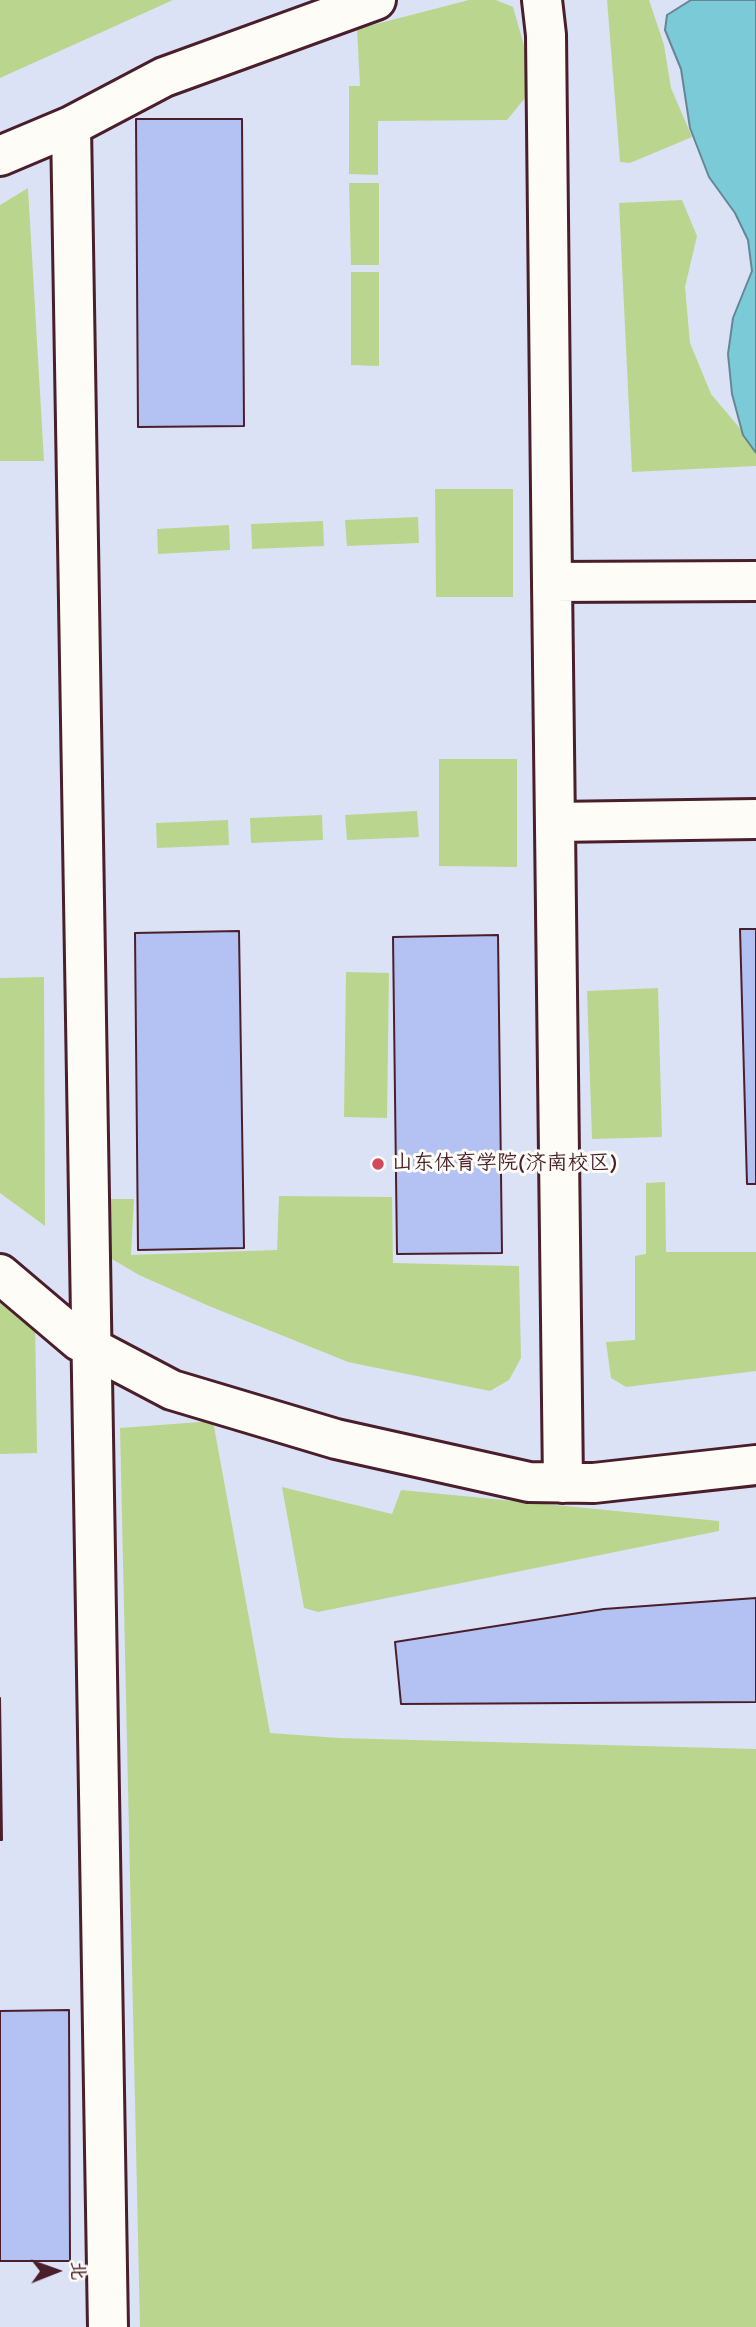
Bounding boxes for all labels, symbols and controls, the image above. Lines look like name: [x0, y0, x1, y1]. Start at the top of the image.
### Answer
place label: 山东体育学院(济南校区): [392, 1151, 617, 1177]
marker: 山东体育学院(济南校区): [370, 1156, 386, 1172]
north arrow: [21, 2236, 91, 2306]
text: 北: [66, 2261, 89, 2280]

